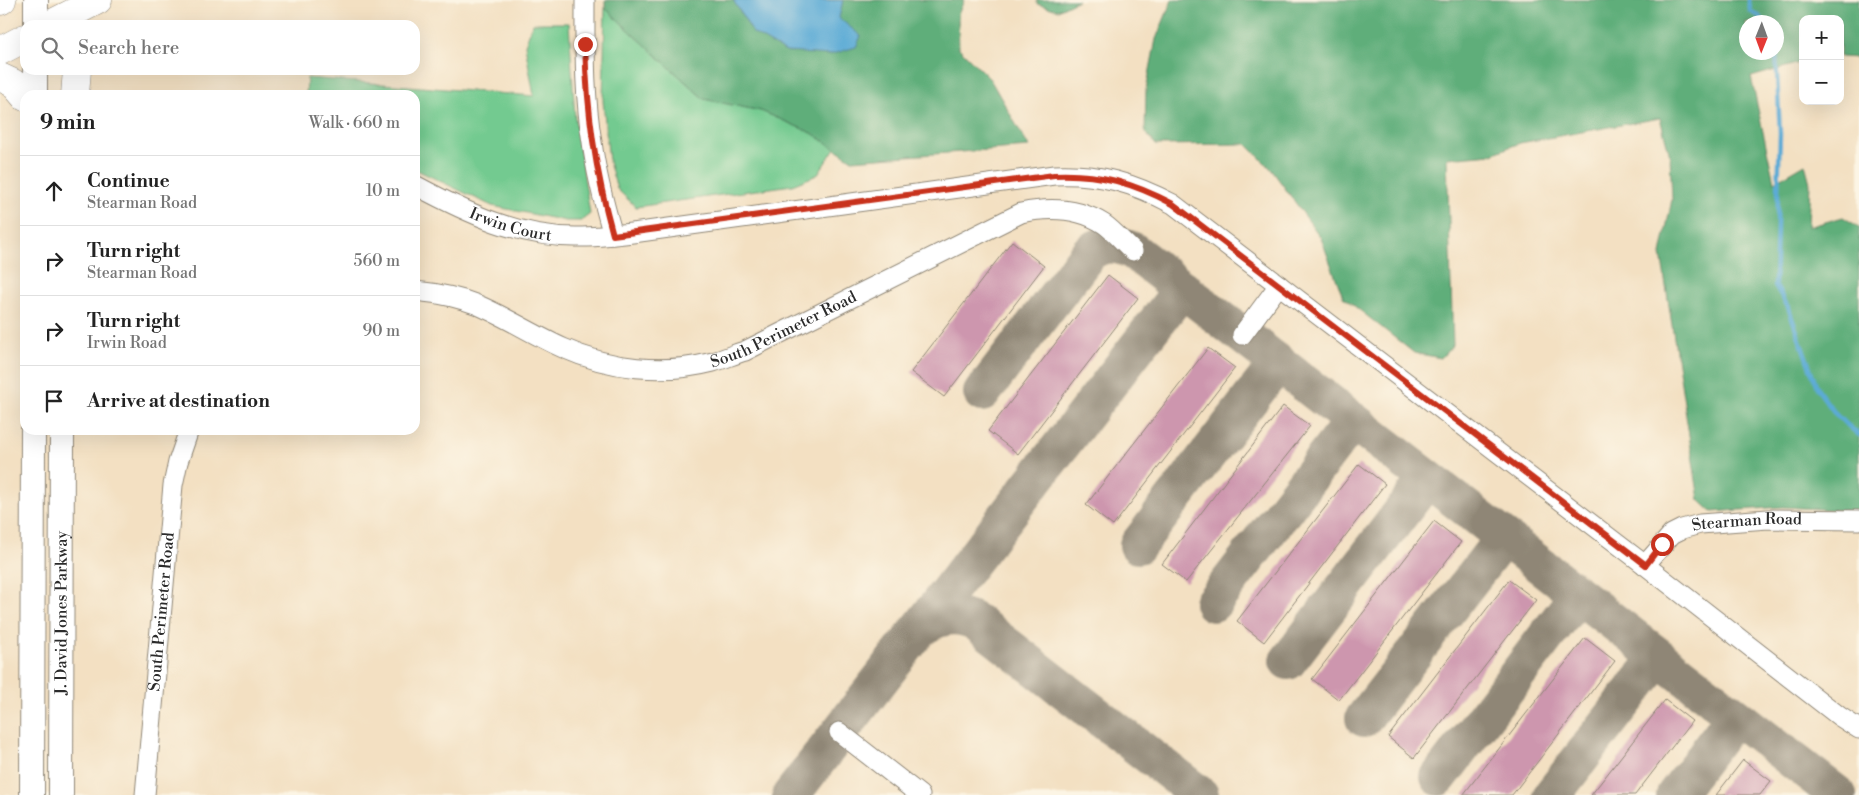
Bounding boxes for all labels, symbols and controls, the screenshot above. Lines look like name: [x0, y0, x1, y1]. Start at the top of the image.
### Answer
north arrow: [1739, 15, 1784, 60]
map controls: [1799, 15, 1844, 105]
button: +: [1799, 15, 1844, 60]
search box: [20, 20, 420, 75]
route end: [574, 33, 597, 56]
icon: search: [38, 34, 66, 62]
text: Search here: [78, 36, 179, 60]
button: −: [1799, 60, 1844, 105]
text: 9 min: [40, 110, 95, 136]
text: Walk · 660 m: [309, 113, 400, 133]
text: Continue: [87, 169, 170, 193]
icon: ahead: [40, 177, 68, 205]
text: 10 m: [366, 181, 400, 201]
text: Stearman Road: [87, 193, 197, 213]
street label: Irwin Court: [466, 203, 553, 246]
text: Turn right: [87, 239, 180, 263]
icon: right: [40, 247, 68, 275]
text: 560 m: [354, 251, 400, 271]
text: Stearman Road: [87, 263, 197, 283]
street label: South Perimeter Road: [708, 287, 860, 372]
text: Turn right: [87, 309, 180, 333]
icon: right: [40, 317, 68, 345]
text: 90 m: [362, 321, 400, 341]
text: Irwin Road: [87, 333, 167, 353]
icon: arrive: [40, 387, 68, 415]
text: Arrive at destination: [87, 389, 270, 413]
street label: Stearman Road: [1689, 509, 1802, 536]
street label: J. David Jones Parkway: [51, 531, 72, 696]
street label: South Perimeter Road: [144, 531, 179, 692]
route start: [1651, 533, 1674, 556]

